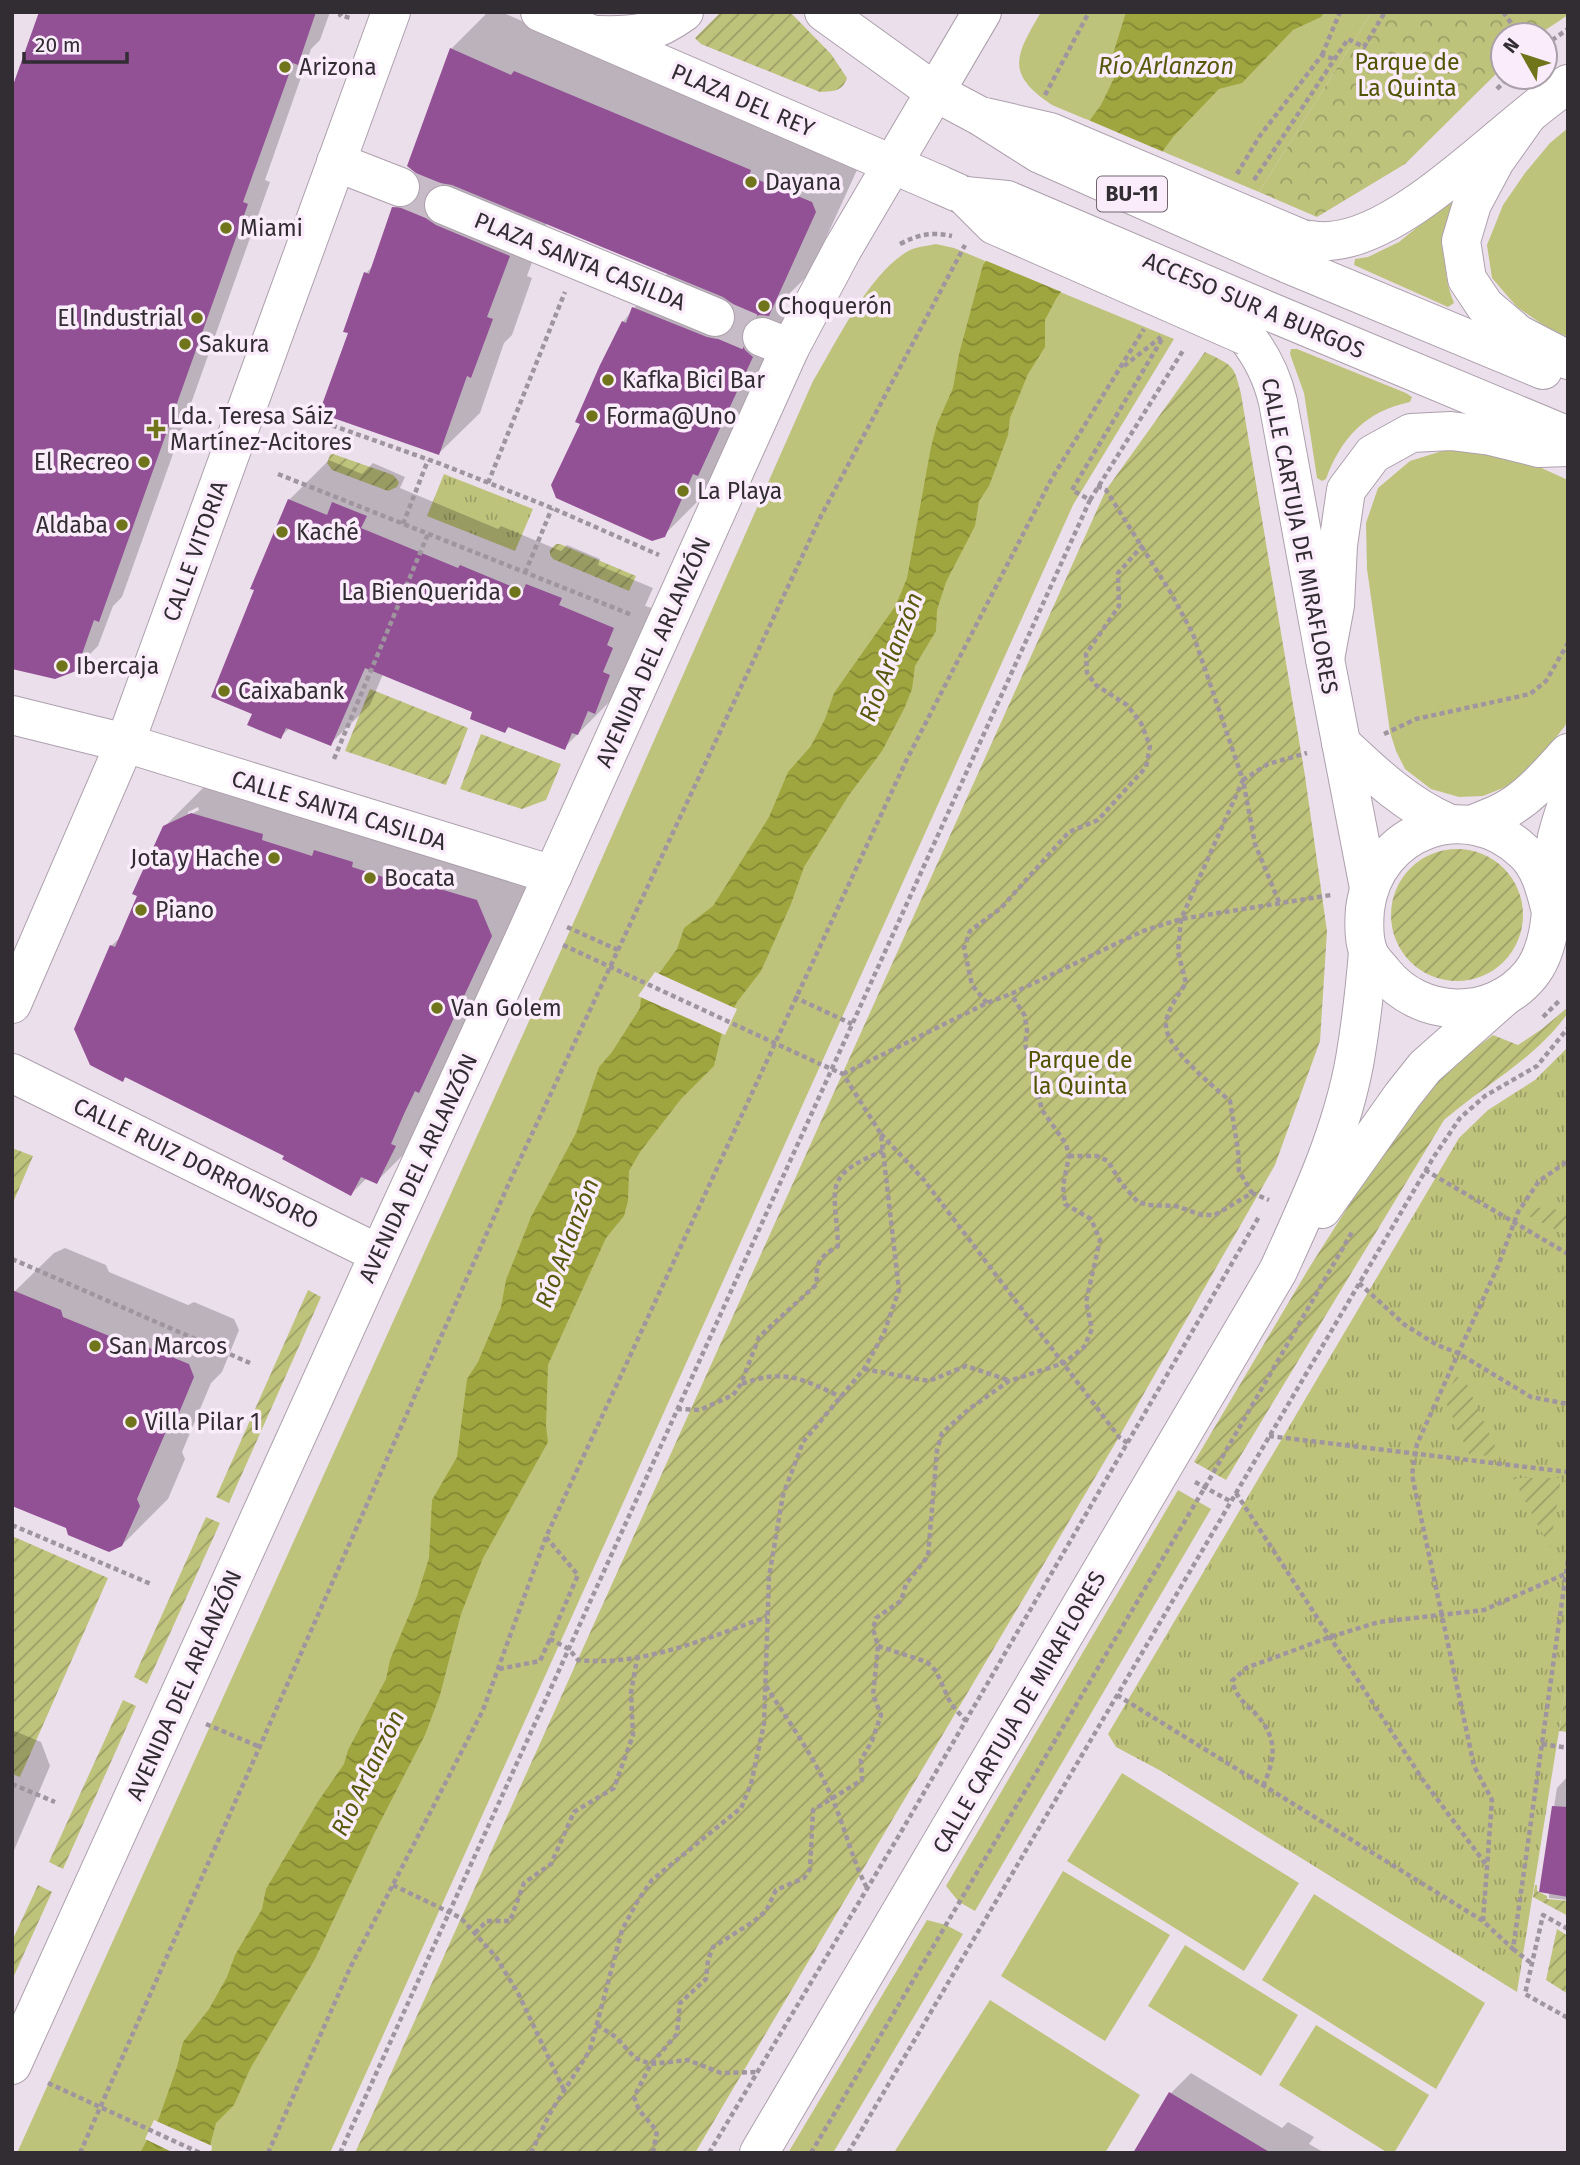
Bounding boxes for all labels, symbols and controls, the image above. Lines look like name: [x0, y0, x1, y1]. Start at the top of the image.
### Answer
scale bar: [24, 21, 128, 65]
north arrow: [1489, 21, 1559, 91]
text: 20 m: [35, 32, 81, 58]
text: N: [1498, 33, 1524, 58]
park label: Parque de La Quinta: [1355, 48, 1459, 102]
water label: Río Arlanzon: [1098, 52, 1234, 80]
place label: Arizona: [299, 53, 377, 81]
street label: PLAZA DEL REY: [667, 57, 819, 143]
marker: Arizona: [277, 59, 293, 75]
place label: Dayana: [765, 168, 841, 196]
marker: Dayana: [743, 174, 759, 190]
road number: BU-11: [1097, 176, 1167, 212]
street label: PLAZA SANTA CASILDA: [470, 206, 690, 316]
place label: Miami: [240, 214, 303, 242]
marker: Miami: [218, 220, 234, 236]
street label: ACCESO SUR A BURGOS: [1139, 246, 1369, 364]
place label: Choquerón: [778, 292, 892, 320]
marker: Choquerón: [756, 298, 772, 314]
place label: El Industrial: [57, 304, 183, 332]
marker: El Industrial: [189, 310, 205, 326]
place label: Sakura: [199, 330, 270, 358]
marker: Sakura: [177, 336, 193, 352]
place label: Kafka Bici Bar: [622, 366, 765, 394]
marker: Kafka Bici Bar: [600, 372, 616, 388]
street label: CALLE CARTUJA DE MIRAFLORES: [1256, 376, 1344, 696]
place label: Lda. Teresa Sáiz Martínez-Acitores: [170, 402, 352, 456]
place label: Forma@Uno: [606, 402, 737, 430]
marker: Forma@Uno: [584, 408, 600, 424]
marker: Lda. Teresa Sáiz Martínez-Acitores: [148, 421, 164, 437]
place label: El Recreo: [34, 448, 130, 476]
marker: El Recreo: [136, 454, 152, 470]
street label: CALLE VITORIA: [157, 476, 234, 625]
place label: La Playa: [697, 477, 782, 505]
marker: La Playa: [675, 483, 691, 499]
place label: Aldaba: [36, 511, 108, 539]
marker: Aldaba: [114, 517, 130, 533]
place label: Kaché: [296, 518, 359, 546]
marker: Kaché: [274, 524, 290, 540]
street label: AVENIDA DEL ARLANZÓN: [589, 532, 717, 772]
place label: La BienQuerida: [341, 578, 501, 606]
marker: La BienQuerida: [507, 584, 523, 600]
water label: Río Arlanzón: [854, 588, 928, 726]
place label: Ibercaja: [76, 652, 159, 680]
marker: Ibercaja: [54, 658, 70, 674]
place label: Caixabank: [238, 677, 344, 705]
marker: Caixabank: [216, 683, 232, 699]
street label: CALLE SANTA CASILDA: [228, 764, 451, 856]
place label: Jota y Hache: [130, 844, 260, 872]
marker: Jota y Hache: [266, 850, 282, 866]
place label: Bocata: [384, 864, 455, 892]
marker: Bocata: [362, 870, 378, 886]
place label: Piano: [155, 896, 214, 924]
marker: Piano: [133, 902, 149, 918]
place label: Van Golem: [451, 994, 562, 1022]
marker: Van Golem: [429, 1000, 445, 1016]
park label: Parque de la Quinta: [1028, 1046, 1132, 1100]
street label: AVENIDA DEL ARLANZÓN: [352, 1049, 483, 1287]
street label: CALLE RUIZ DORRONSORO: [69, 1091, 323, 1235]
water label: Río Arlanzón: [530, 1174, 604, 1312]
place label: San Marcos: [109, 1332, 227, 1360]
marker: San Marcos: [87, 1338, 103, 1354]
place label: Villa Pilar 1: [145, 1408, 260, 1436]
marker: Villa Pilar 1: [123, 1414, 139, 1430]
street label: AVENIDA DEL ARLANZÓN: [120, 1565, 248, 1805]
street label: CALLE CARTUJA DE MIRAFLORES: [927, 1566, 1111, 1858]
water label: Río Arlanzón: [326, 1706, 410, 1840]

